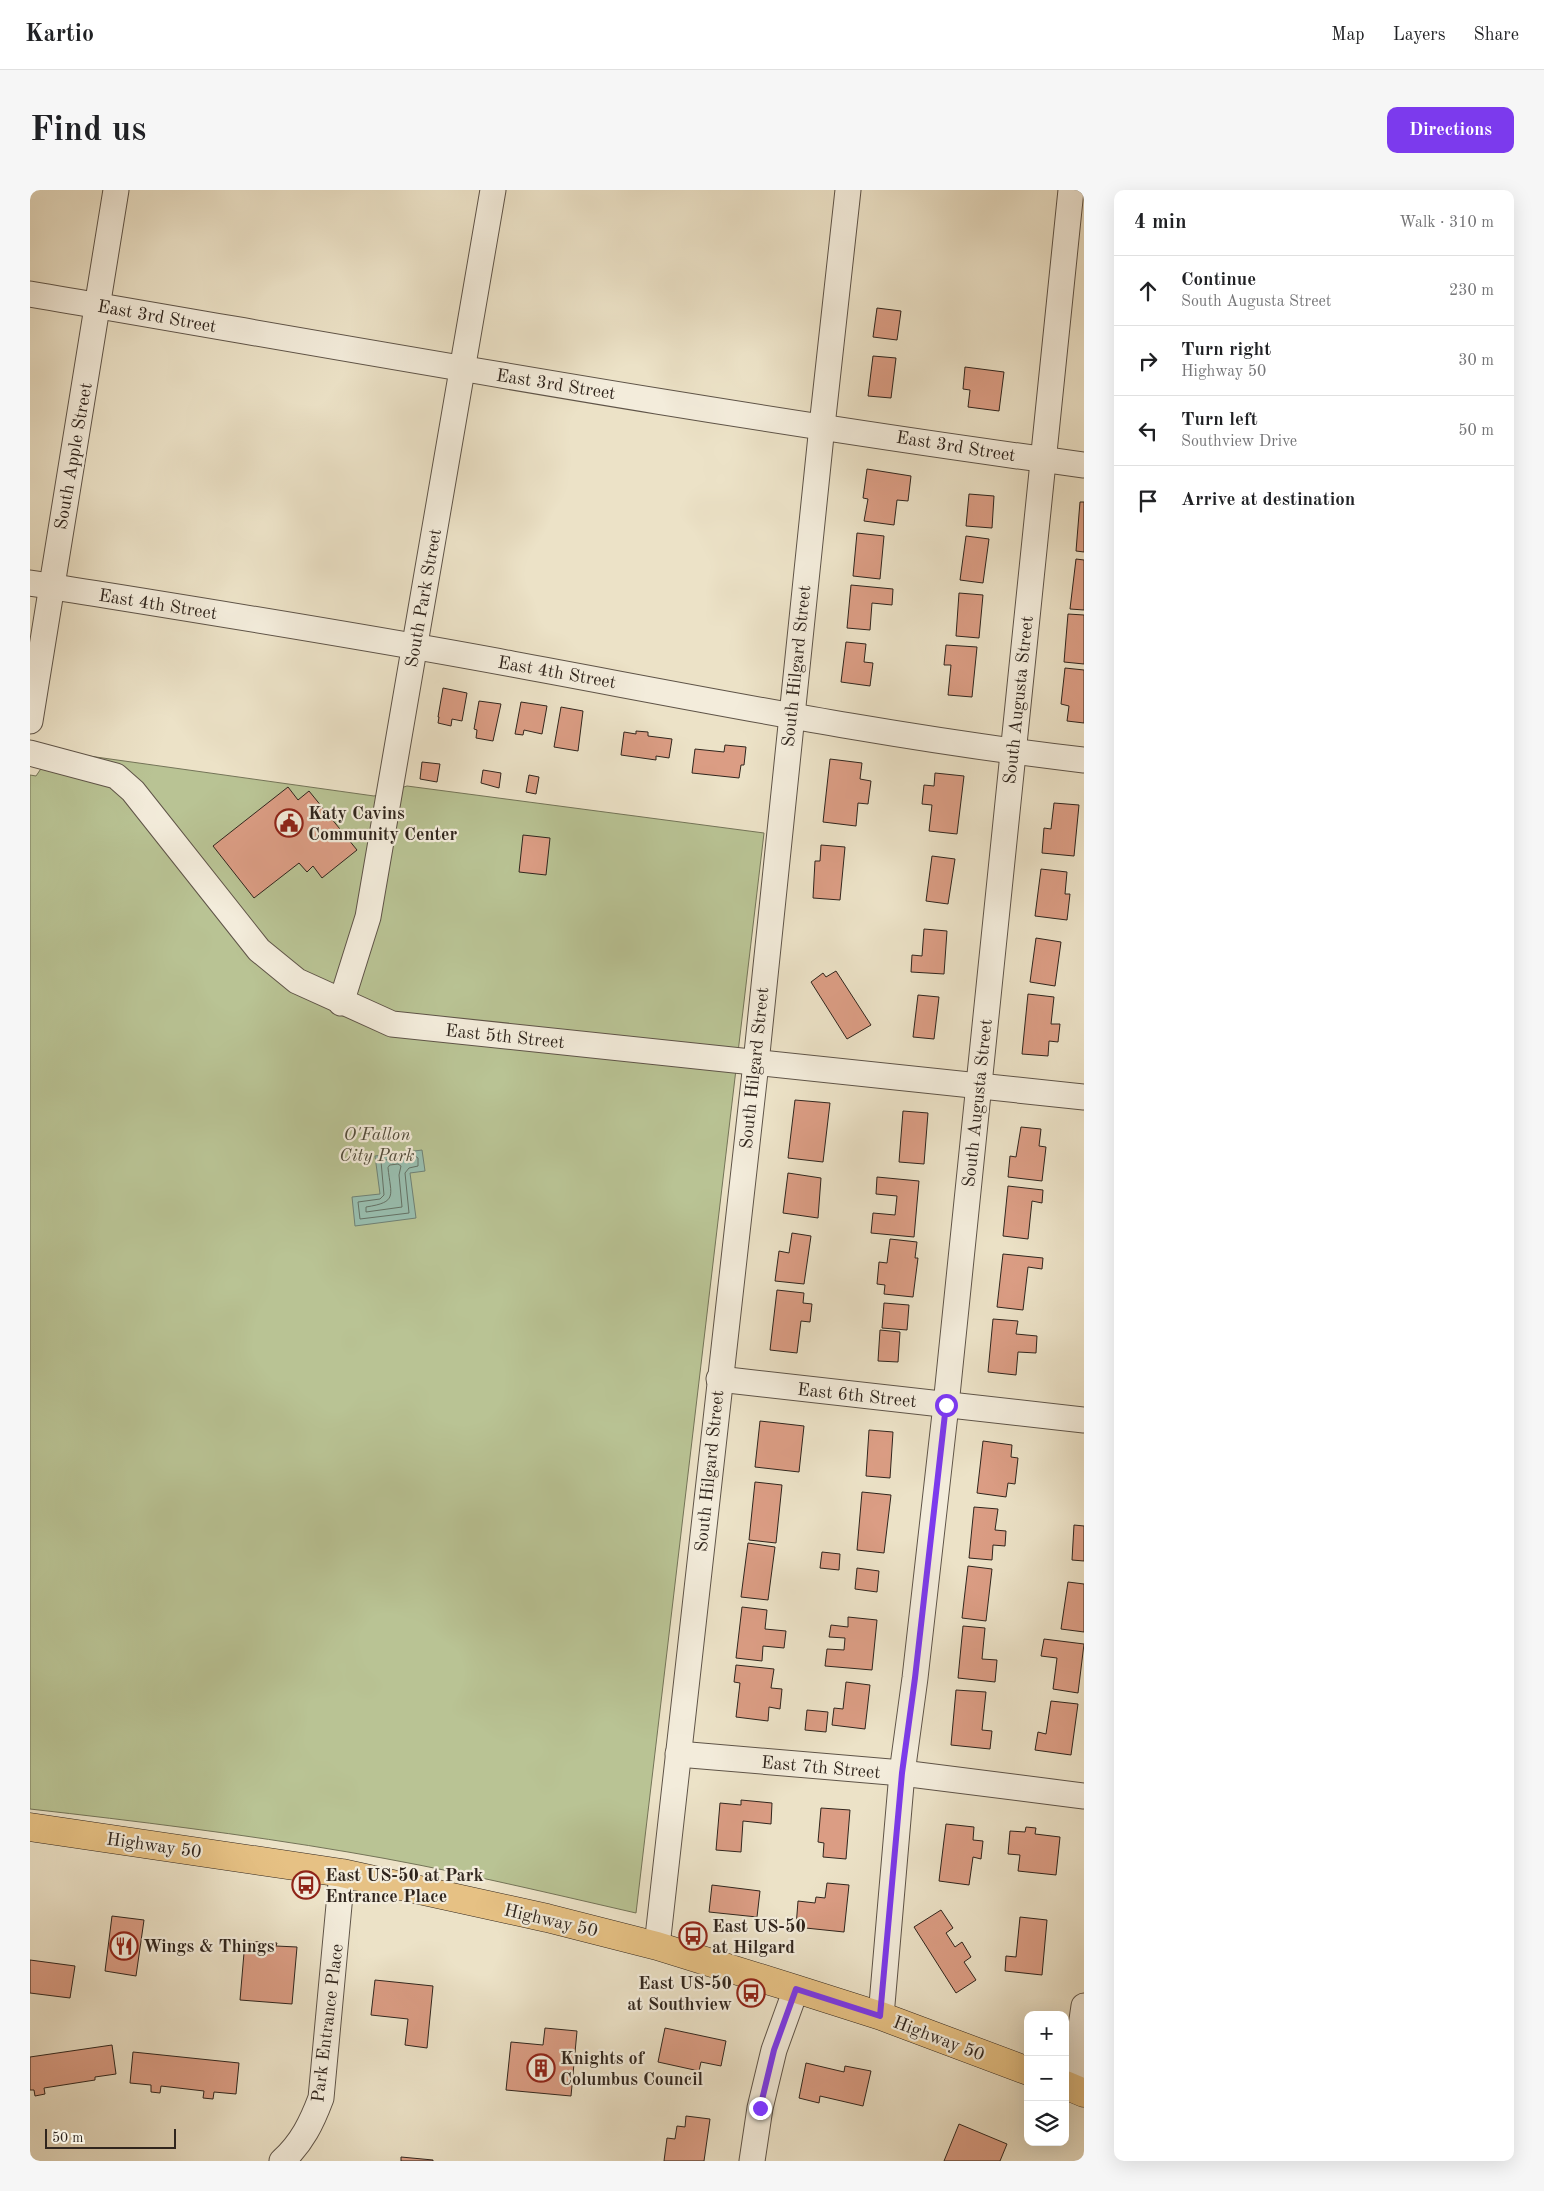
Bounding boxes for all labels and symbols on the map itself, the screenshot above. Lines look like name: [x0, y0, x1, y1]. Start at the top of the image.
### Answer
street label: East 3rd Street: [96, 298, 218, 336]
street label: East 3rd Street: [495, 367, 617, 403]
street label: South Apple Street: [52, 381, 96, 531]
street label: East 3rd Street: [895, 429, 1017, 465]
street label: South Park Street: [403, 527, 445, 669]
street label: South Hilgard Street: [780, 584, 814, 748]
street label: East 4th Street: [97, 587, 218, 623]
street label: South Augusta Street: [1001, 615, 1037, 785]
street label: East 4th Street: [496, 654, 617, 692]
place label: Katy Cavins Community Center: [308, 805, 457, 844]
public building icon: Katy Cavins Community Center: [274, 808, 304, 838]
street label: South Hilgard Street: [738, 986, 772, 1150]
street label: South Augusta Street: [960, 1018, 996, 1188]
street label: East 5th Street: [444, 1022, 565, 1052]
park label: O'Fallon City Park: [339, 1126, 415, 1165]
street label: East 6th Street: [796, 1381, 917, 1411]
street label: South Hilgard Street: [693, 1389, 727, 1553]
route start: [935, 1394, 958, 1417]
street label: East 7th Street: [760, 1754, 881, 1782]
street label: Highway 50: [105, 1830, 203, 1862]
place label: East US-50 at Park Entrance Place: [325, 1867, 484, 1906]
bus stop icon: East US-50 at Park Entrance Place: [291, 1870, 321, 1900]
street label: Highway 50: [502, 1901, 600, 1941]
place label: East US-50 at Hilgard: [712, 1918, 806, 1957]
bus stop icon: East US-50 at Hilgard: [678, 1921, 708, 1951]
restaurant icon: Wings & Things: [109, 1931, 139, 1961]
place label: Wings & Things: [143, 1938, 275, 1956]
street label: Park Entrance Place: [309, 1943, 347, 2104]
place label: East US-50 at Southview: [627, 1975, 732, 2014]
bus stop icon: East US-50 at Southview: [736, 1978, 766, 2008]
street label: Highway 50: [891, 2013, 987, 2065]
place label: Knights of Columbus Council: [560, 2050, 704, 2089]
building icon: Knights of Columbus Council: [526, 2053, 556, 2083]
route end: [749, 2097, 772, 2120]
scale bar: [45, 2126, 176, 2149]

